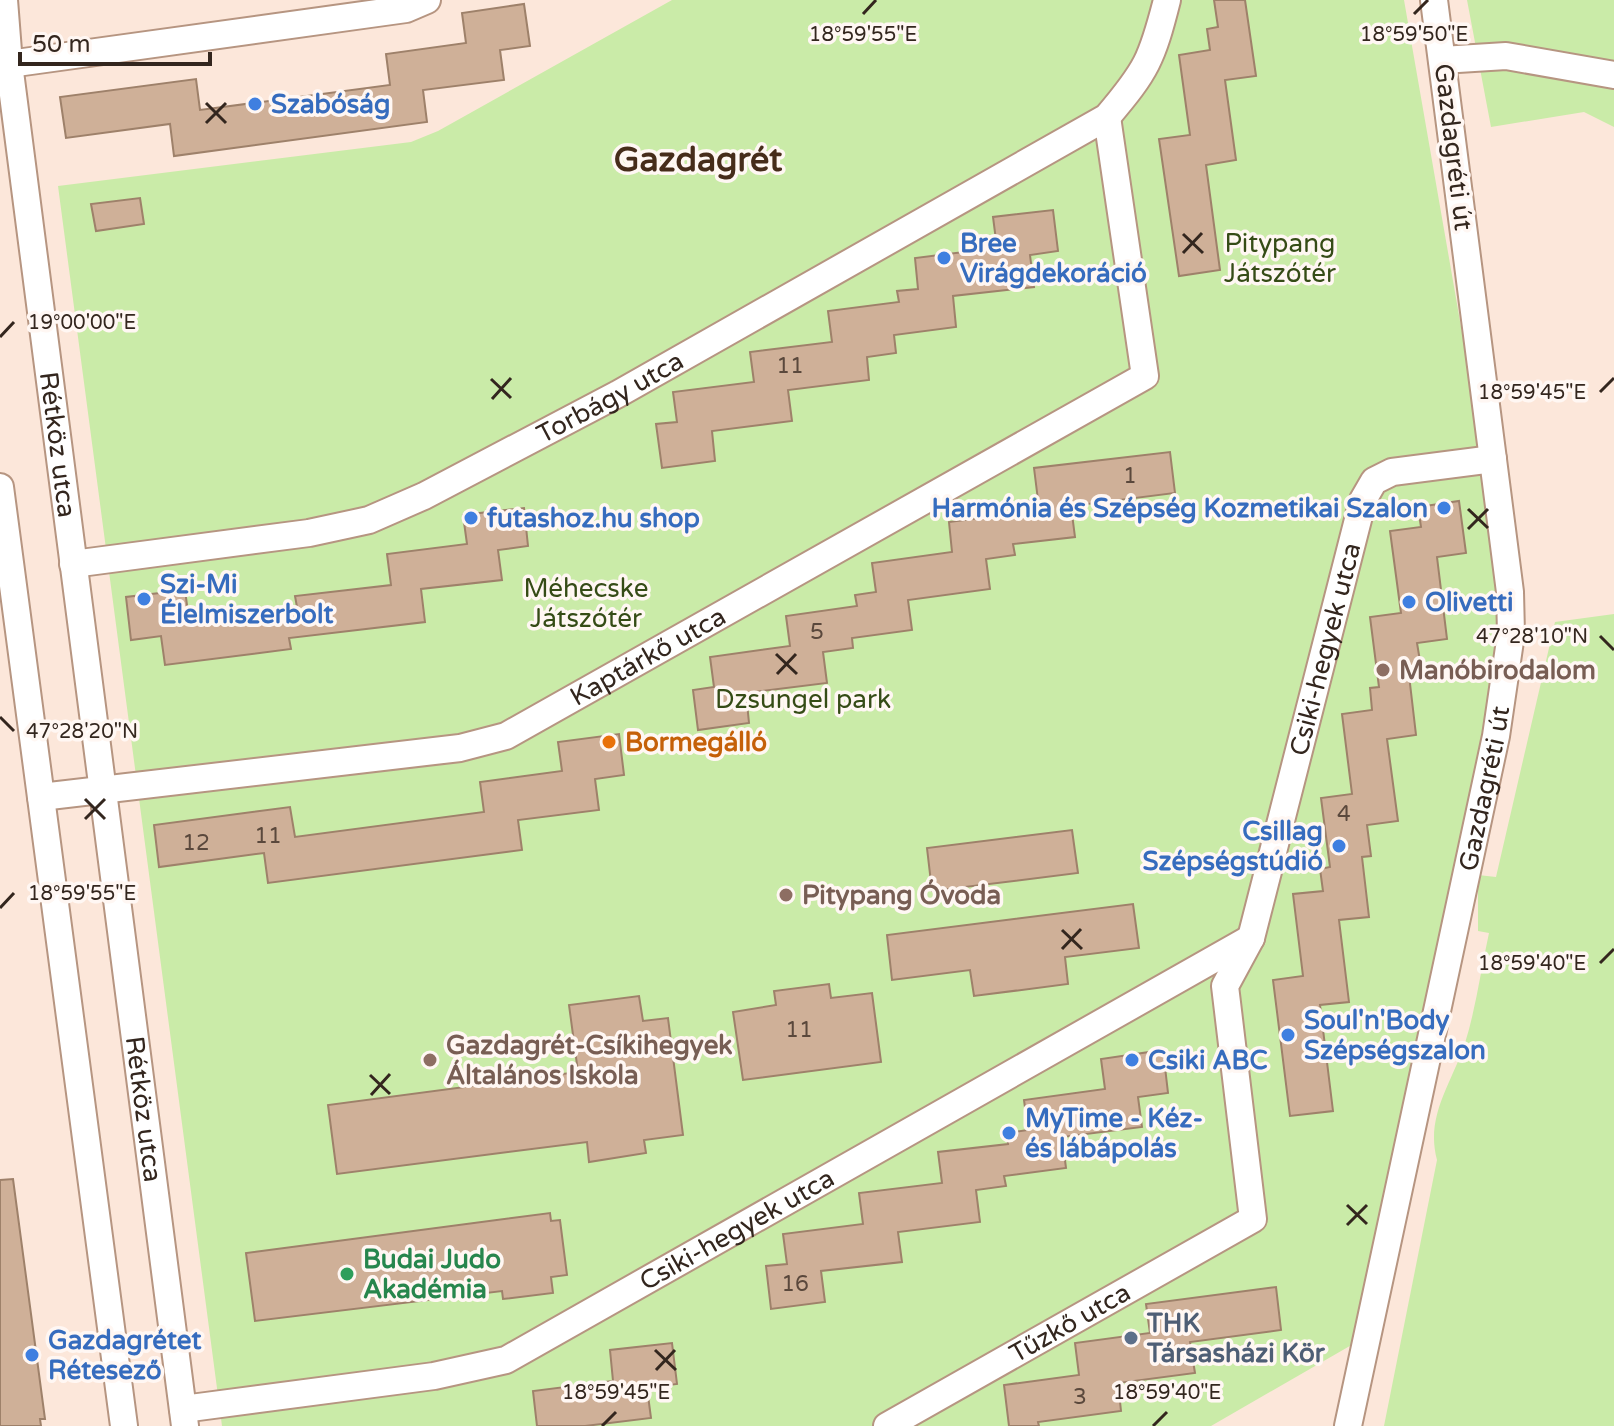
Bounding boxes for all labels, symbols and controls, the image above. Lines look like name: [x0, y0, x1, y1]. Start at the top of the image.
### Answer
scale bar: [20, 16, 210, 66]
text: 18°59'55"E: [809, 23, 917, 47]
text: 18°59'50"E: [1360, 23, 1468, 47]
text: 50 m: [32, 30, 90, 59]
street label: Gazdagréti út: [1428, 62, 1479, 232]
place label: Szabóság: [271, 89, 390, 120]
marker: Szabóság: [246, 95, 264, 113]
district label: Gazdagrét: [614, 140, 782, 181]
place label: Bree Virágdekoráció: [960, 228, 1147, 289]
park label: Pitypang Játszótér: [1224, 228, 1336, 289]
marker: Bree Virágdekoráció: [935, 249, 953, 267]
text: 19°00'00"E: [28, 311, 136, 335]
street label: Torbágy utca: [532, 345, 689, 450]
house number: 11: [776, 353, 804, 379]
street label: Rétköz utca: [33, 370, 82, 519]
text: 18°59'45"E: [1478, 381, 1586, 405]
house number: 1: [1123, 463, 1137, 489]
place label: Harmónia és Szépség Kozmetikai Szalon: [931, 493, 1428, 524]
marker: Harmónia és Szépség Kozmetikai Szalon: [1435, 499, 1453, 517]
place label: futashoz.hu shop: [487, 503, 700, 534]
marker: futashoz.hu shop: [462, 509, 480, 527]
street label: Csiki-hegyek utca: [1283, 539, 1367, 759]
place label: Szi-Mi Élelmiszerbolt: [160, 569, 333, 630]
park label: Méhecske Játszótér: [523, 573, 649, 634]
place label: Olivetti: [1425, 587, 1513, 618]
marker: Szi-Mi Élelmiszerbolt: [135, 590, 153, 608]
marker: Olivetti: [1400, 593, 1418, 611]
street label: Kaptárkő utca: [565, 601, 731, 713]
house number: 5: [810, 619, 824, 645]
text: 47°28'10"N: [1476, 625, 1588, 649]
place label: Manóbirodalom: [1399, 655, 1596, 686]
marker: Manóbirodalom: [1374, 661, 1392, 679]
park label: Dzsungel park: [715, 684, 891, 715]
street label: Gazdagréti út: [1452, 704, 1516, 874]
text: 47°28'20"N: [26, 720, 138, 744]
place label: Bormegálló: [625, 727, 767, 758]
marker: Bormegálló: [600, 733, 618, 751]
house number: 4: [1337, 801, 1351, 827]
place label: Csillag Szépségstúdió: [1142, 816, 1323, 877]
house number: 11: [254, 823, 282, 849]
house number: 12: [182, 830, 210, 856]
marker: Csillag Szépségstúdió: [1330, 837, 1348, 855]
place label: Pitypang Óvoda: [802, 879, 1001, 911]
text: 18°59'55"E: [28, 882, 136, 906]
marker: Pitypang Óvoda: [777, 886, 795, 904]
text: 18°59'40"E: [1478, 952, 1586, 976]
place label: Soul'n'Body Szépségszalon: [1304, 1005, 1486, 1066]
house number: 11: [785, 1017, 813, 1043]
marker: Soul'n'Body Szépségszalon: [1279, 1026, 1297, 1044]
place label: Gazdagrét-Csíkihegyek Általános Iskola: [446, 1030, 733, 1091]
street label: Rétköz utca: [119, 1034, 168, 1184]
place label: Csiki ABC: [1148, 1045, 1268, 1076]
marker: Gazdagrét-Csíkihegyek Általános Iskola: [421, 1051, 439, 1069]
marker: Csiki ABC: [1123, 1051, 1141, 1069]
place label: MyTime - Kéz- és lábápolás: [1025, 1103, 1203, 1164]
marker: MyTime - Kéz- és lábápolás: [1000, 1124, 1018, 1142]
street label: Csiki-hegyek utca: [634, 1162, 840, 1297]
place label: Budai Judo Akadémia: [363, 1244, 501, 1305]
marker: Budai Judo Akadémia: [338, 1265, 356, 1283]
house number: 16: [781, 1271, 809, 1297]
street label: Tűzkő utca: [1004, 1277, 1136, 1369]
place label: THK Társasházi Kör: [1146, 1308, 1326, 1369]
place label: Gazdagrétet Rétesező: [48, 1325, 201, 1386]
marker: THK Társasházi Kör: [1122, 1329, 1140, 1347]
marker: Gazdagrétet Rétesező: [23, 1346, 41, 1364]
text: 18°59'45"E: [562, 1381, 670, 1405]
text: 18°59'40"E: [1113, 1381, 1221, 1405]
house number: 3: [1073, 1384, 1087, 1410]

